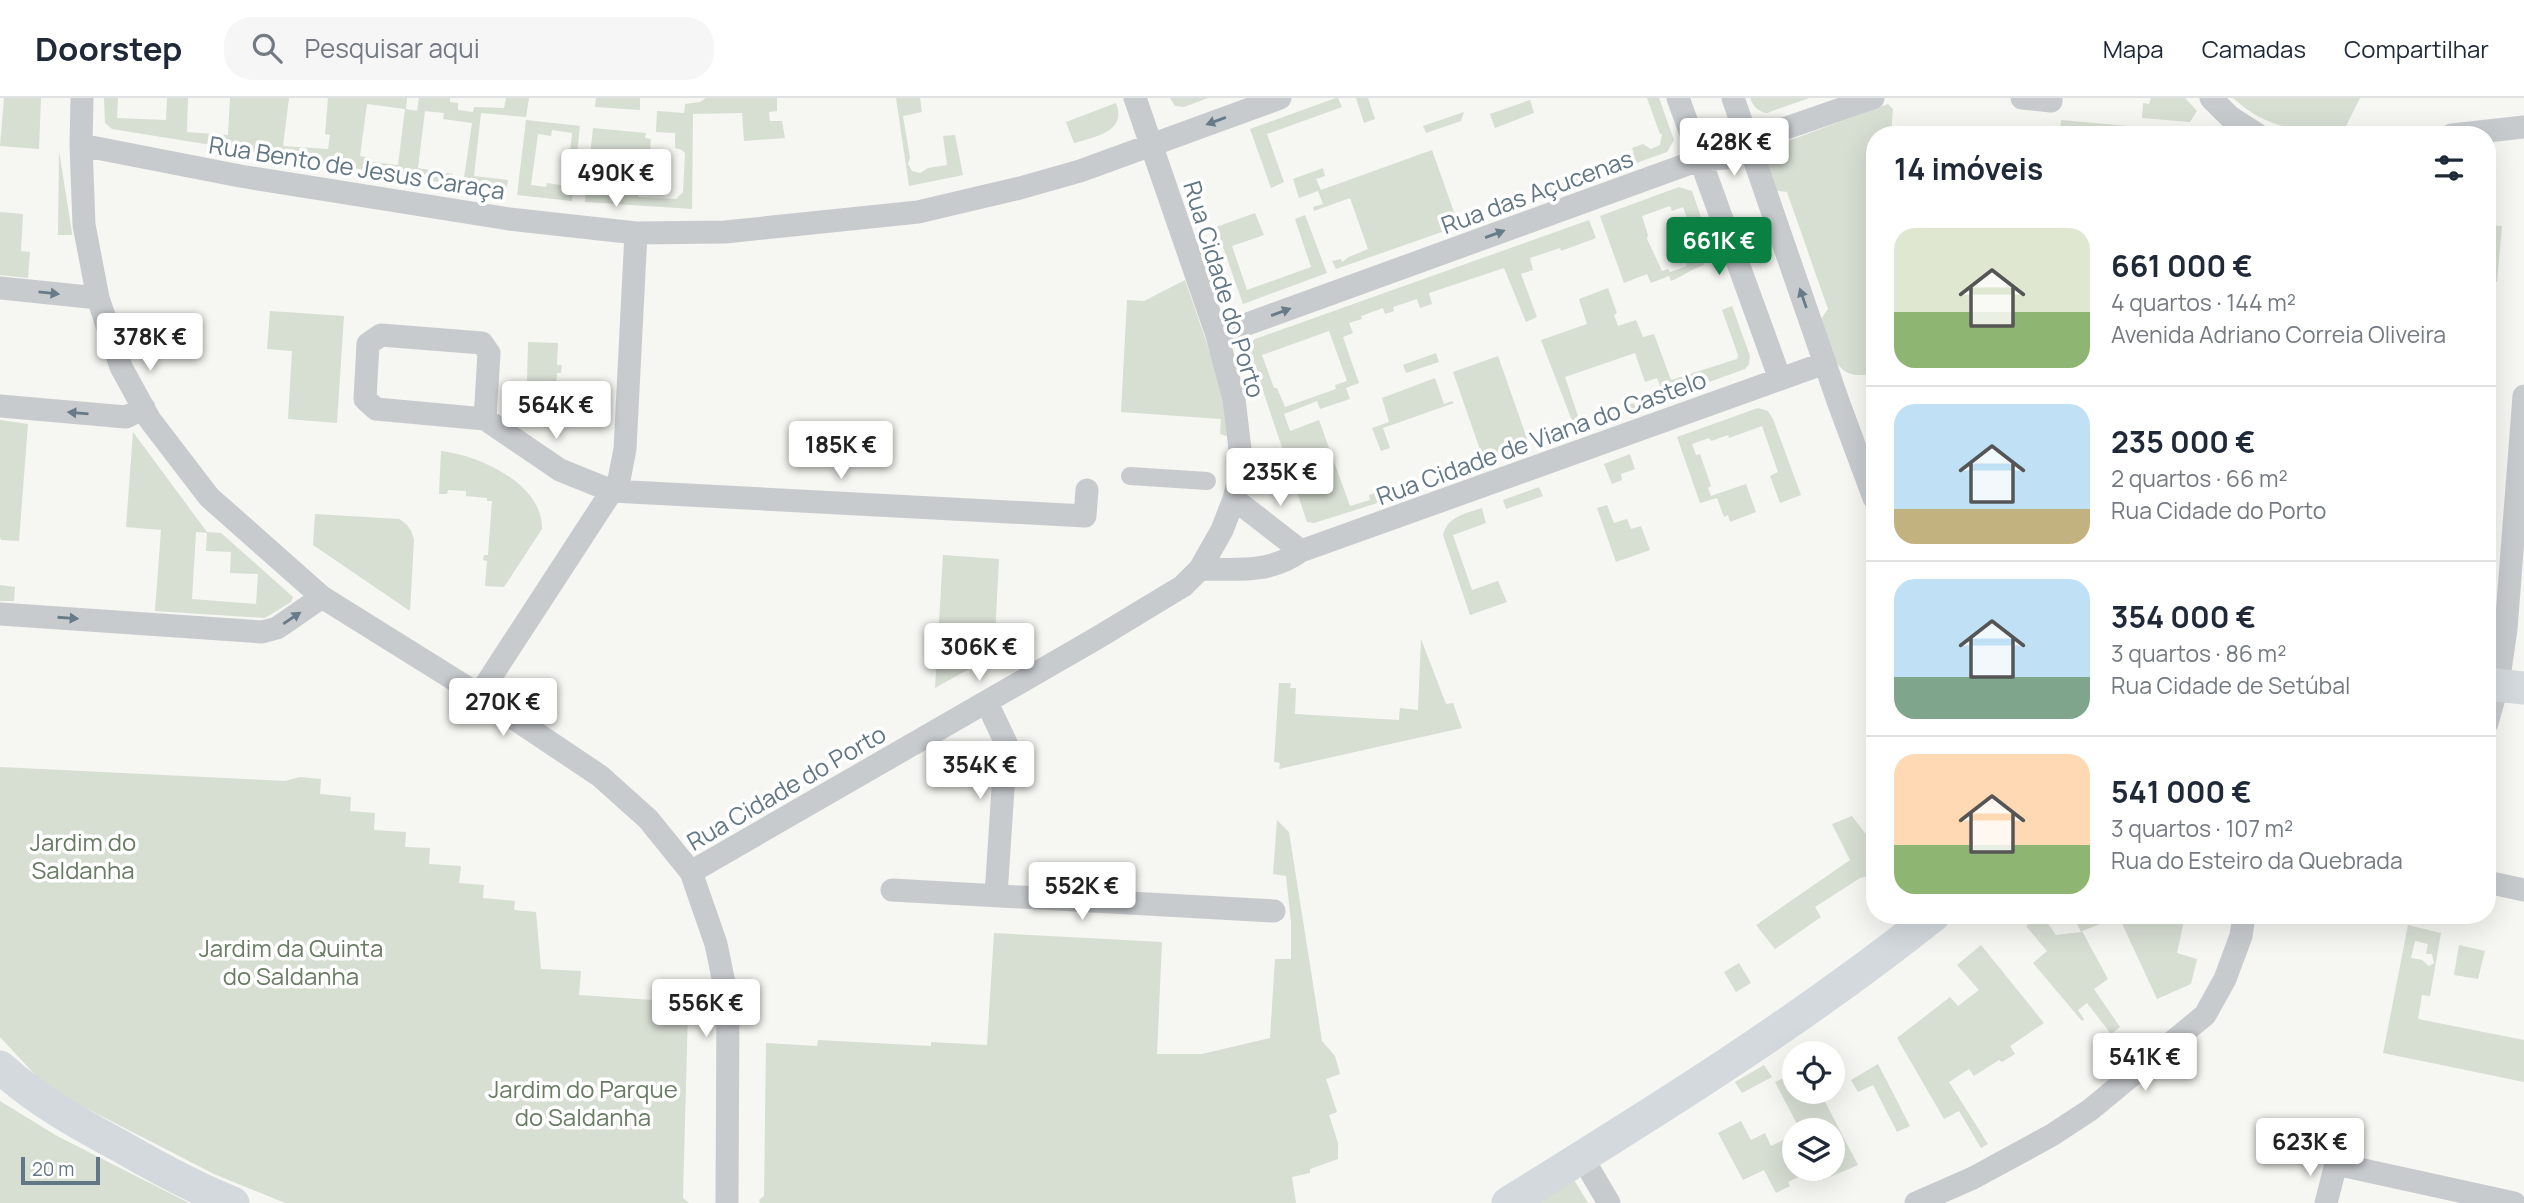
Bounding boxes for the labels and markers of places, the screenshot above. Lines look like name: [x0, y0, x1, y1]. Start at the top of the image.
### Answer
pin: 428K €: [1677, 118, 1791, 178]
pin: 490K €: [559, 150, 673, 209]
pin: 661K €: [1662, 218, 1776, 277]
pin: 378K €: [93, 314, 207, 373]
pin: 564K €: [499, 382, 613, 441]
pin: 185K €: [784, 422, 898, 481]
pin: 235K €: [1223, 448, 1337, 508]
pin: 306K €: [922, 624, 1036, 683]
pin: 270K €: [446, 678, 560, 738]
pin: 354K €: [923, 742, 1037, 801]
pin: 552K €: [1025, 862, 1139, 922]
pin: 556K €: [649, 979, 763, 1039]
pin: 541K €: [2088, 1034, 2202, 1093]
pin: 623K €: [2253, 1118, 2367, 1178]

